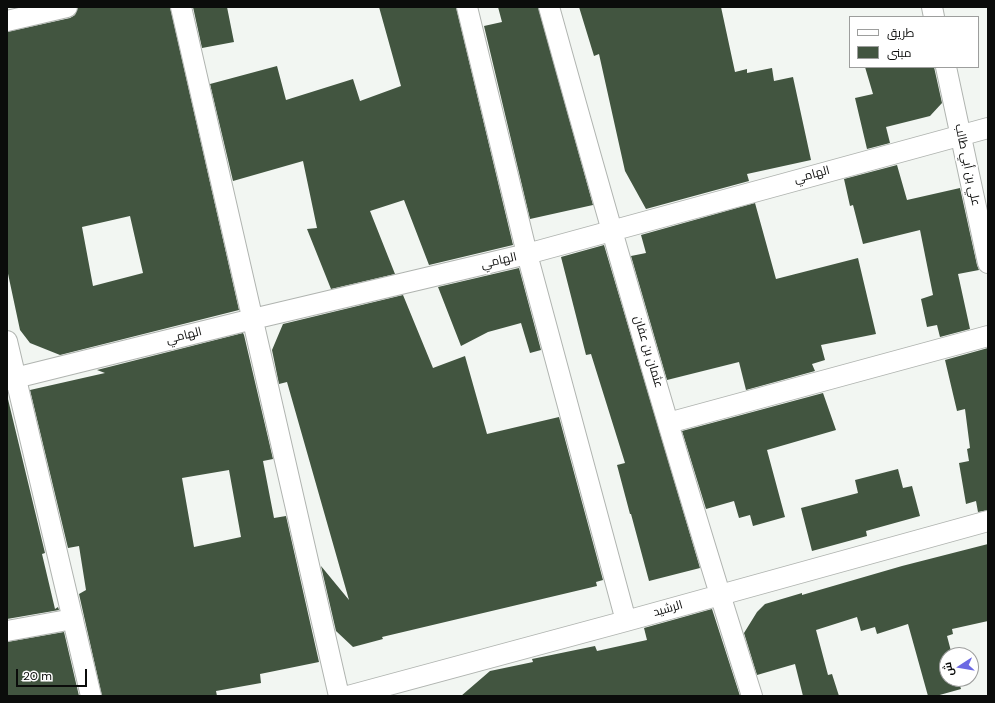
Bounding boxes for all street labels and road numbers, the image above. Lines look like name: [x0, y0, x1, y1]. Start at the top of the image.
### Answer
street label: علي بن أبي طالب: [951, 123, 983, 207]
street label: الهامي: [793, 163, 831, 187]
street label: الهامي: [480, 250, 518, 272]
street label: عثمان بن عفان: [630, 314, 666, 390]
street label: الهامي: [165, 325, 203, 347]
street label: الرشيد: [652, 598, 684, 620]

